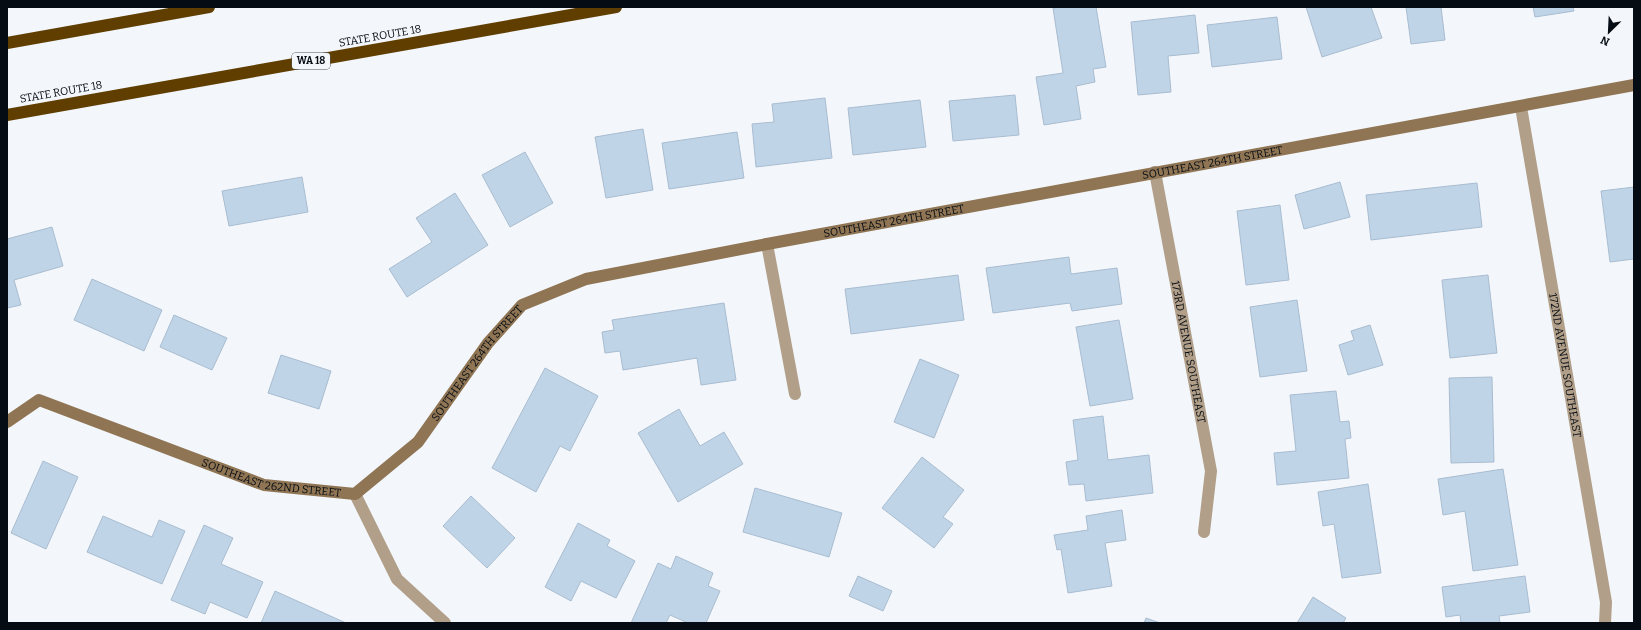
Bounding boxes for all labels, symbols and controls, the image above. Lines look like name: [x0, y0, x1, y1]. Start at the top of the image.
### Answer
north arrow: [1589, 12, 1629, 52]
street label: STATE ROUTE 18: [338, 22, 422, 50]
text: N: [1598, 33, 1612, 48]
road number: WA 18: [292, 53, 330, 69]
street label: STATE ROUTE 18: [19, 78, 103, 106]
street label: SOUTHEAST 264TH STREET: [1141, 143, 1284, 182]
street label: SOUTHEAST 264TH STREET: [822, 201, 966, 240]
street label: 173RD AVENUE SOUTHEAST: [1169, 280, 1208, 425]
street label: 172ND AVENUE SOUTHEAST: [1547, 292, 1584, 439]
street label: SOUTHEAST 264TH STREET: [428, 302, 526, 423]
street label: SOUTHEAST 262ND STREET: [200, 456, 342, 499]

